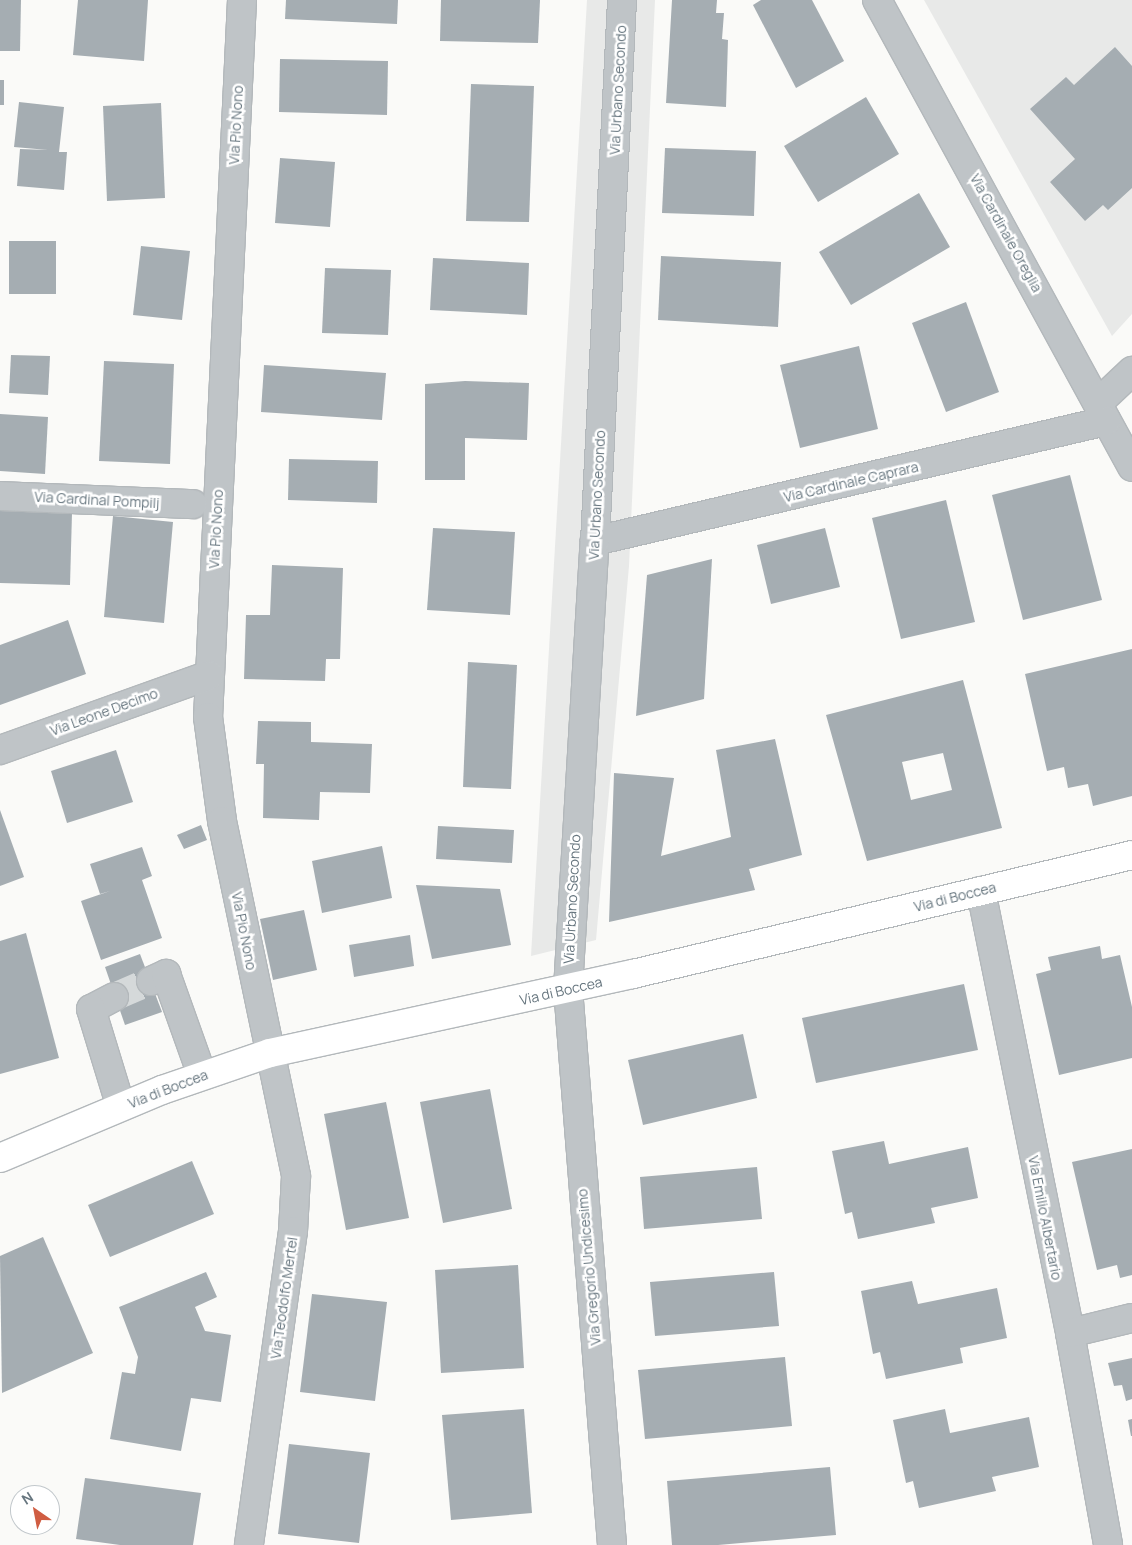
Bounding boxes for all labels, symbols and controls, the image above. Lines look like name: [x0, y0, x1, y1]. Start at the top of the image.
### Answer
street label: Via Urbano Secondo: [606, 25, 630, 155]
street label: Via Pio Nono: [226, 85, 246, 165]
street label: Via Cardinale Oreglia: [967, 171, 1045, 295]
street label: Via Urbano Secondo: [585, 430, 609, 560]
street label: Via Cardinale Caprara: [782, 458, 920, 506]
street label: Via Cardinal Pompilj: [34, 488, 160, 512]
street label: Via Pio Nono: [206, 489, 226, 569]
street label: Via Leone Decimo: [48, 685, 160, 739]
street label: Via Urbano Secondo: [560, 834, 584, 964]
street label: Via di Boccea: [912, 879, 998, 915]
street label: Via Pio Nono: [228, 891, 260, 971]
street label: Via di Boccea: [518, 973, 604, 1009]
street label: Via di Boccea: [126, 1066, 210, 1112]
street label: Via Emilio Albertario: [1025, 1154, 1065, 1282]
street label: Via Gregorio Undicesimo: [574, 1188, 604, 1346]
street label: Via Teodolfo Mertel: [267, 1236, 301, 1360]
north arrow: [10, 1485, 60, 1535]
text: N: [18, 1487, 36, 1509]

